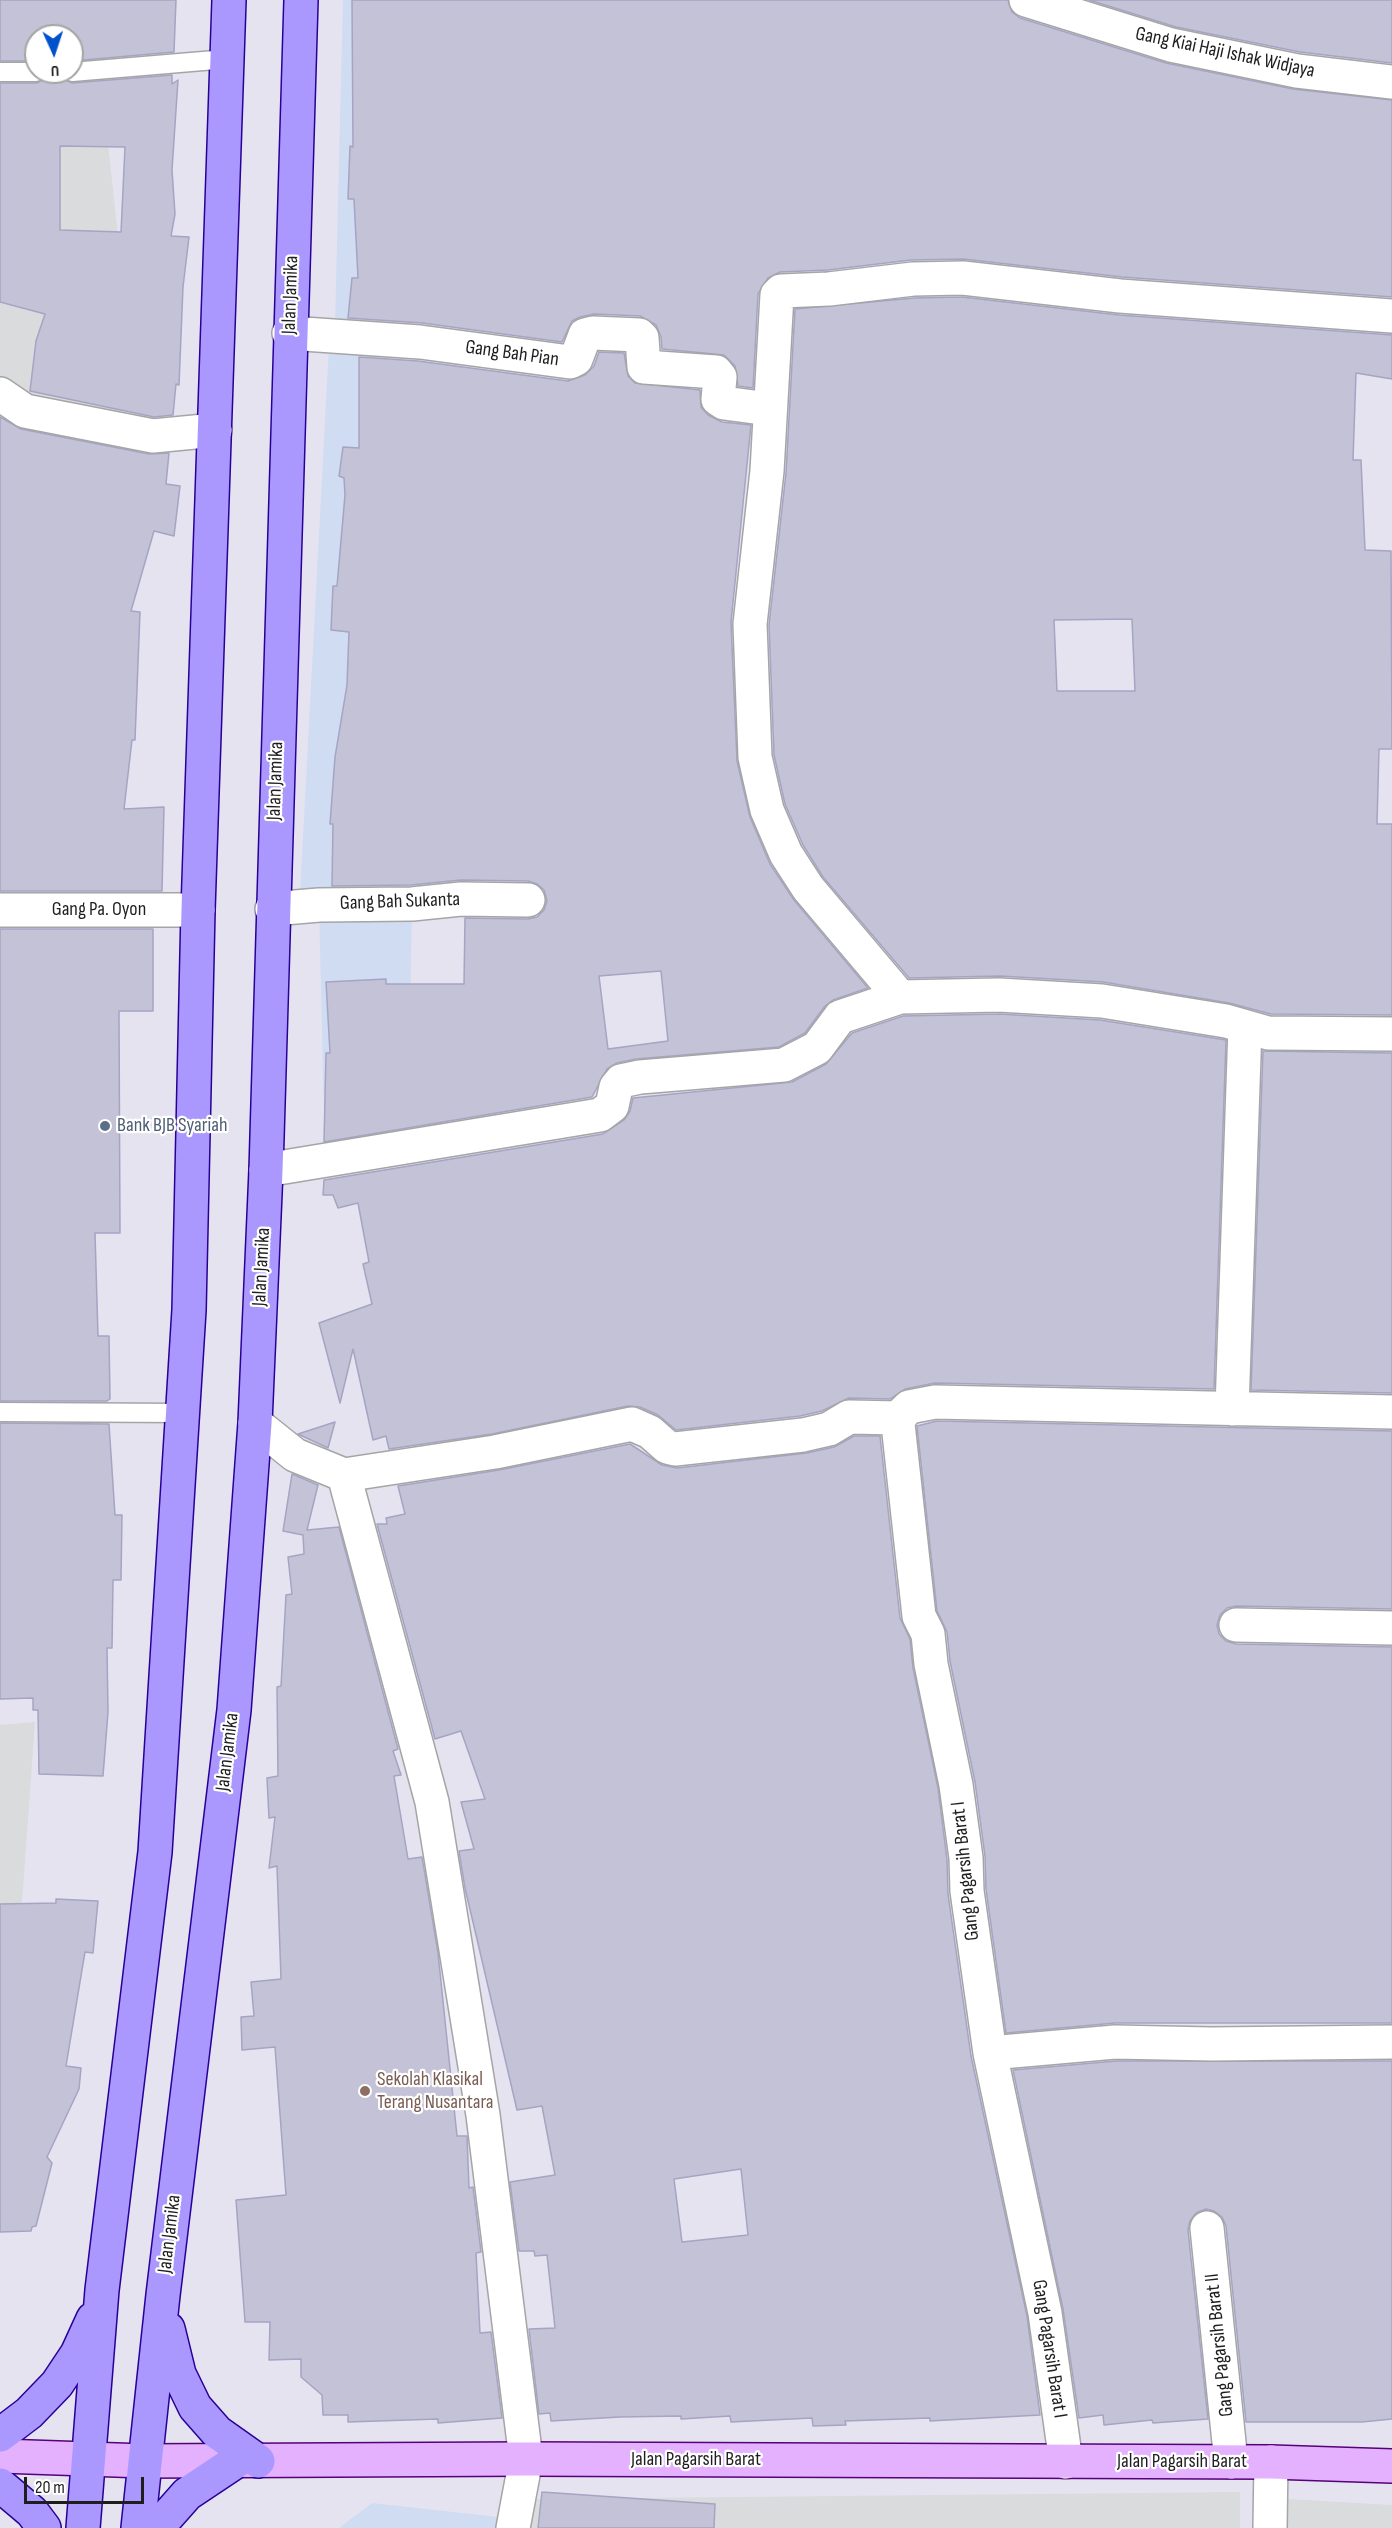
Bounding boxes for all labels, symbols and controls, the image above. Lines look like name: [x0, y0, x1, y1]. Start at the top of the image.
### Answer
street label: Gang Kiai Haji Ishak Widjaya: [1133, 22, 1317, 84]
north arrow: [24, 24, 84, 84]
text: U: [50, 61, 60, 80]
street label: Jalan Jamika: [278, 255, 304, 335]
street label: Gang Bah Pian: [464, 336, 560, 372]
street label: Jalan Jamika: [263, 741, 289, 821]
street label: Gang Bah Sukanta: [339, 888, 461, 916]
street label: Gang Pa. Oyon: [52, 898, 146, 922]
place label: Bank BJB Syariah: [117, 1114, 227, 1138]
marker: Bank BJB Syariah: [98, 1119, 112, 1133]
street label: Jalan Jamika: [248, 1227, 276, 1307]
street label: Jalan Jamika: [211, 1712, 245, 1792]
street label: Gang Pagarsih Barat I: [947, 1800, 985, 1942]
place label: Sekolah Klasikal Terang Nusantara: [377, 2068, 494, 2115]
marker: Sekolah Klasikal Terang Nusantara: [358, 2084, 372, 2098]
street label: Jalan Jamika: [153, 2194, 187, 2274]
street label: Gang Pagarsih Barat II: [1201, 2272, 1239, 2418]
street label: Gang Pagarsih Barat I: [1026, 2278, 1072, 2420]
street label: Jalan Pagarsih Barat: [631, 2448, 761, 2472]
street label: Jalan Pagarsih Barat: [1117, 2450, 1247, 2474]
scale bar: [27, 2465, 147, 2503]
text: 20 m: [35, 2477, 65, 2498]

